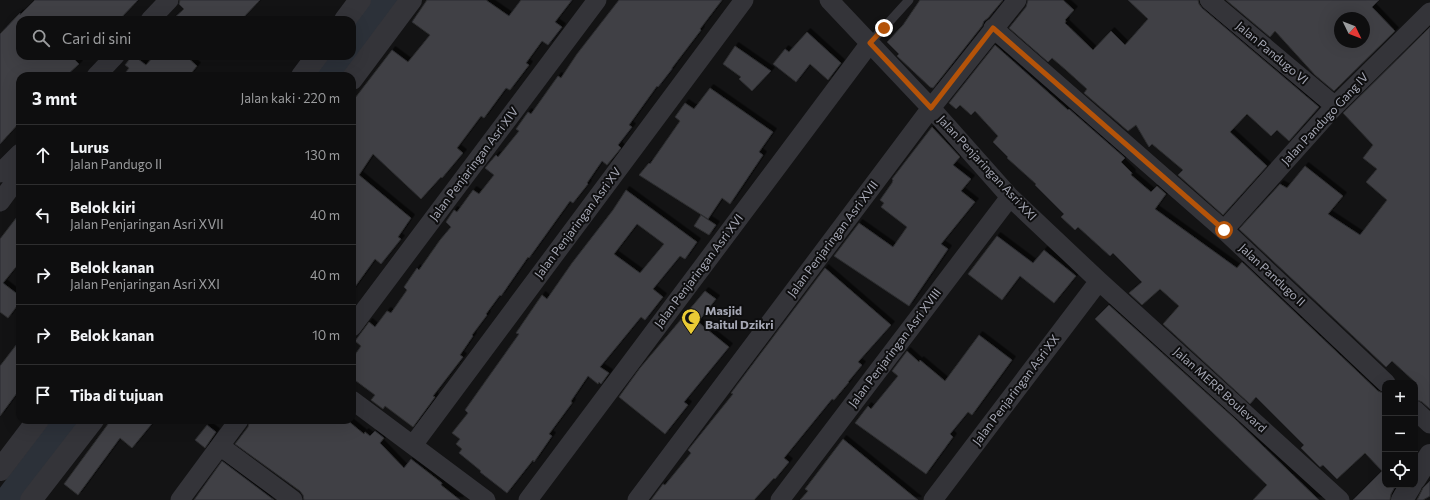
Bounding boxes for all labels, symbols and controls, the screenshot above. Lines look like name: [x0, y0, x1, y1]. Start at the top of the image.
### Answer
north arrow: [1334, 12, 1370, 48]
search box: [16, 16, 356, 60]
street label: Jalan Pandugo VI: [1233, 18, 1312, 87]
route end: [875, 19, 893, 37]
icon: search: [30, 27, 52, 49]
text: Cari di sini: [62, 29, 131, 47]
street label: Jalan Pandugo Gang IV: [1278, 69, 1371, 168]
text: 3 mnt: [32, 88, 77, 109]
text: Jalan kaki · 220 m: [240, 90, 340, 106]
street label: Jalan Penjaringan Asri XIV: [426, 104, 521, 223]
street label: Jalan Penjaringan Asri XXI: [935, 112, 1040, 223]
text: Lurus: [70, 138, 109, 156]
icon: ahead: [32, 144, 54, 166]
text: 130 m: [305, 147, 340, 163]
text: Jalan Pandugo II: [70, 156, 162, 172]
street label: Jalan Penjaringan Asri XV: [531, 164, 624, 281]
street label: Jalan Penjaringan Asri XVII: [784, 178, 881, 300]
text: Belok kiri: [70, 198, 136, 216]
icon: left: [32, 204, 54, 226]
text: 40 m: [310, 207, 340, 223]
street label: Jalan Penjaringan Asri XVI: [651, 211, 746, 330]
text: Jalan Penjaringan Asri XVII: [70, 216, 224, 232]
route start: [1215, 221, 1233, 239]
street label: Jalan Pandugo II: [1236, 240, 1309, 309]
text: Belok kanan: [70, 258, 154, 276]
icon: right: [32, 264, 54, 286]
text: 40 m: [310, 267, 340, 283]
text: Jalan Penjaringan Asri XXI: [70, 276, 220, 292]
street label: Jalan Penjaringan Asri XVIII: [845, 285, 944, 410]
place label: Masjid Baitul Dzikri: [705, 303, 774, 331]
mosque icon: Masjid Baitul Dzikri: [680, 307, 702, 335]
icon: right: [32, 324, 54, 346]
text: Belok kanan: [70, 326, 154, 344]
text: 10 m: [312, 327, 340, 343]
street label: Jalan Penjaringan Asri XX: [969, 331, 1062, 448]
street label: Jalan MERR Boulevard: [1171, 344, 1270, 435]
map controls: [1382, 380, 1418, 488]
button: +: [1382, 380, 1418, 416]
icon: arrive: [32, 384, 54, 406]
text: Tiba di tujuan: [70, 386, 164, 404]
button: −: [1382, 416, 1418, 452]
button: locate: [1382, 452, 1418, 488]

